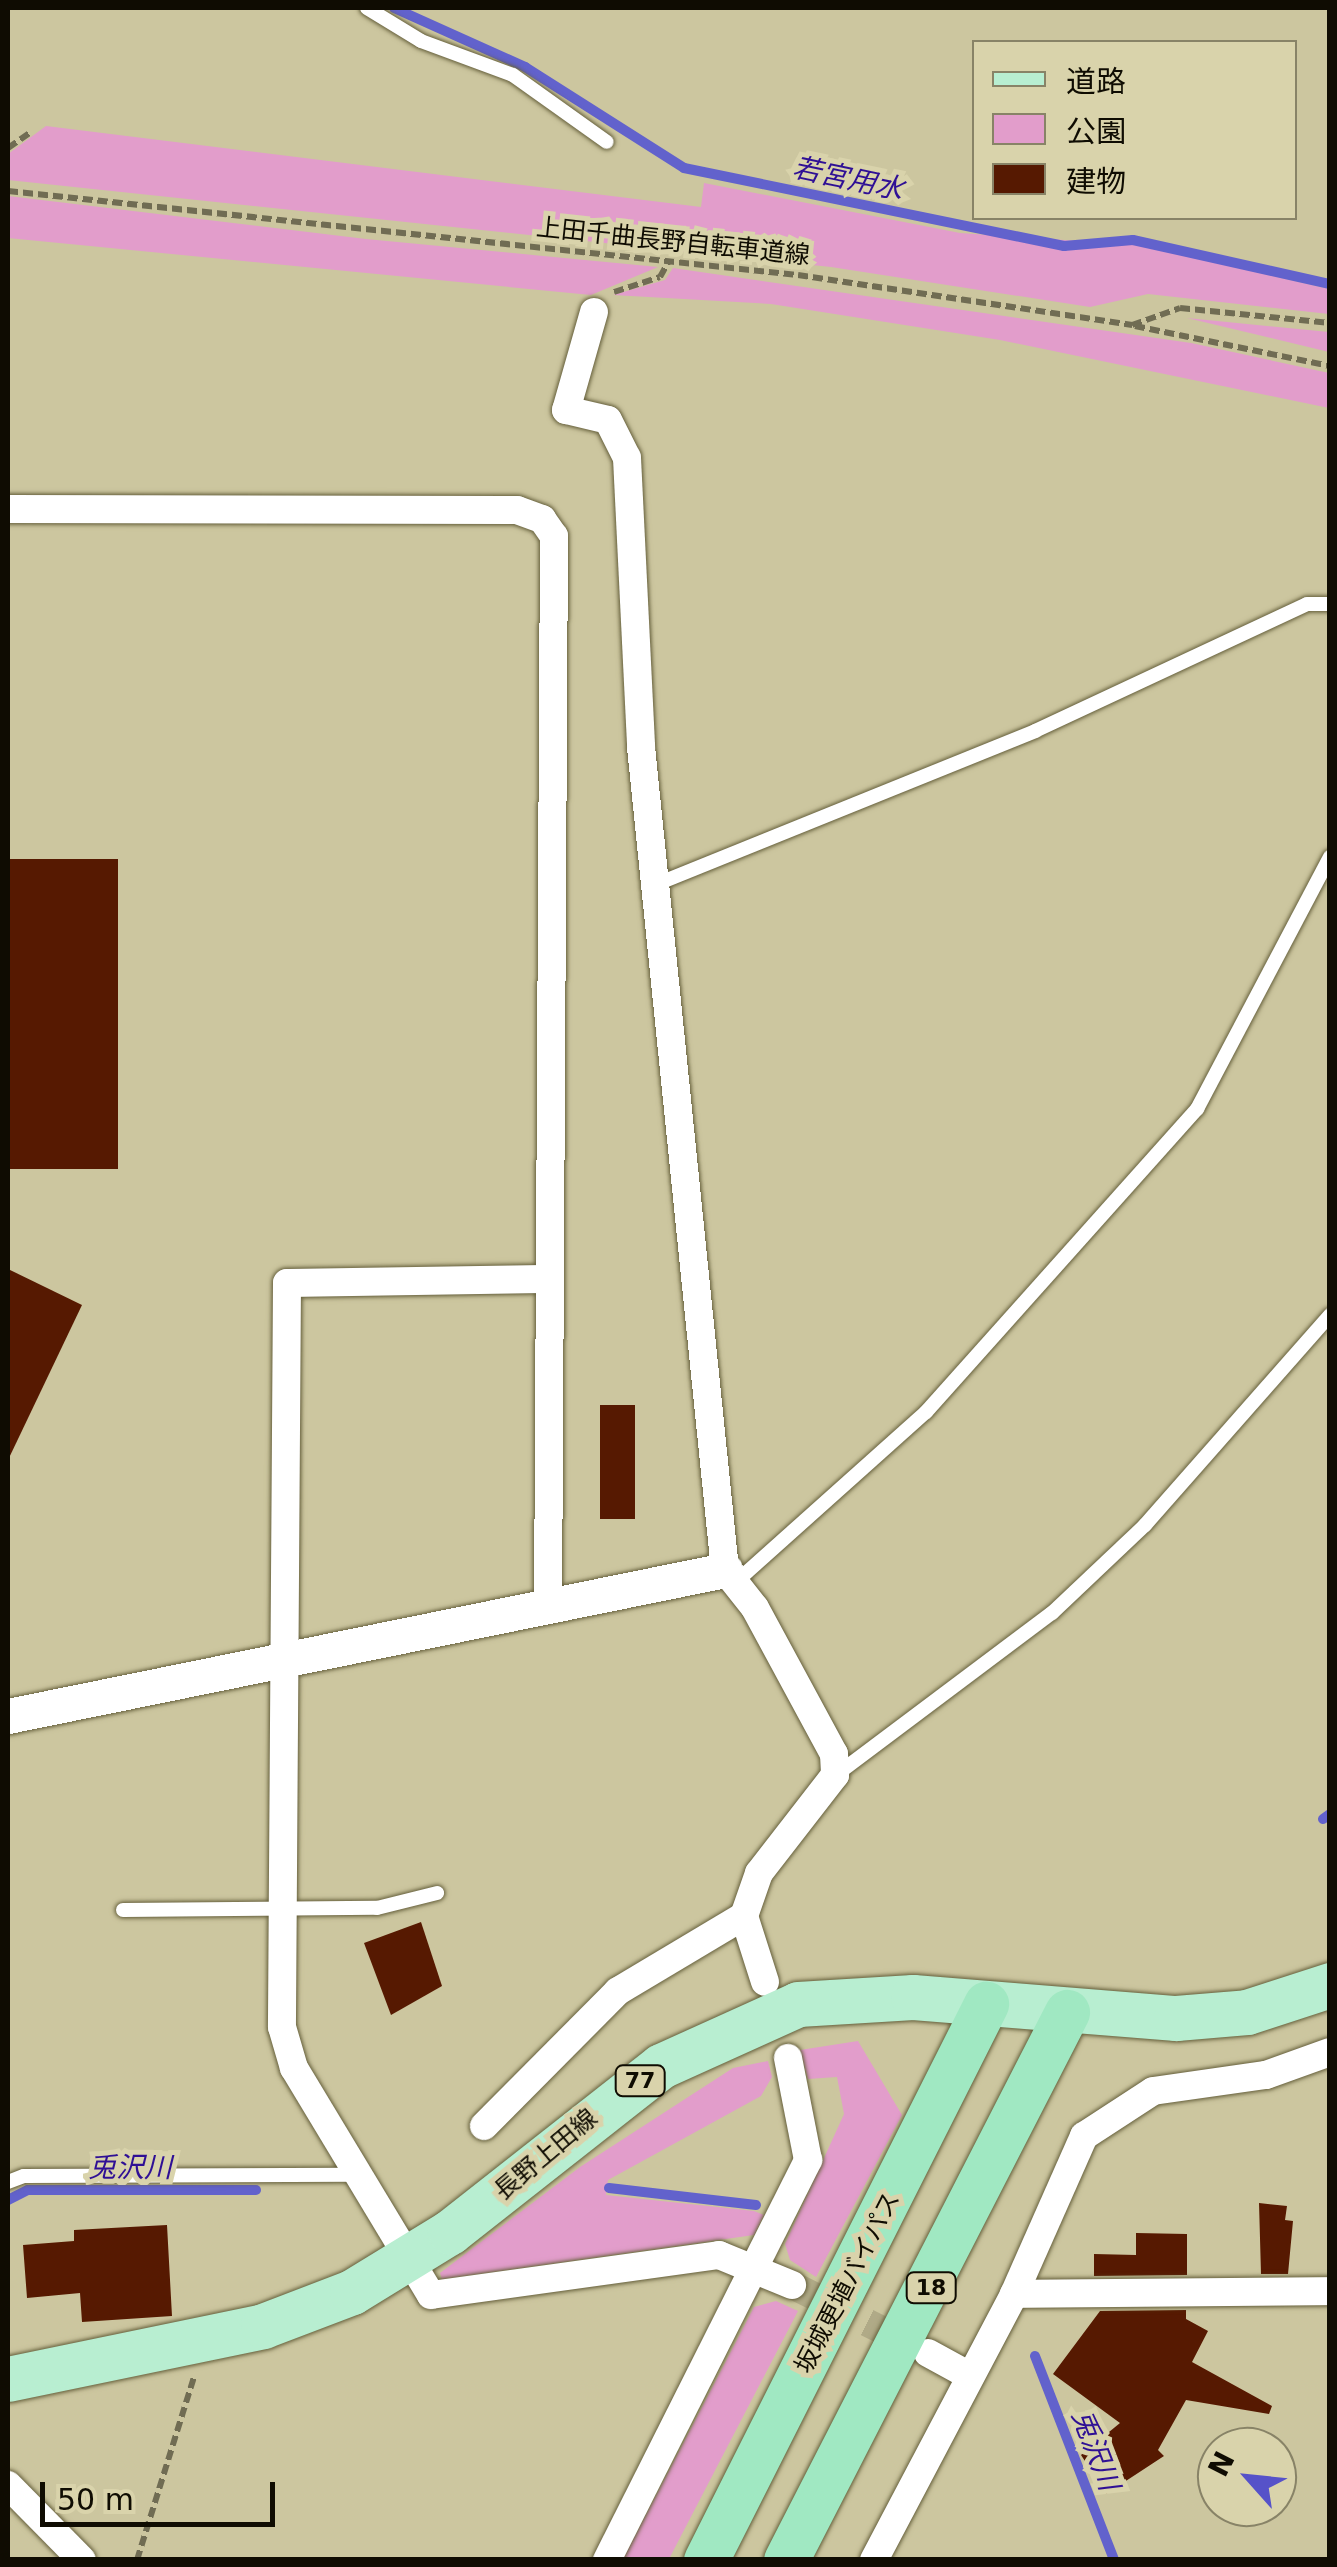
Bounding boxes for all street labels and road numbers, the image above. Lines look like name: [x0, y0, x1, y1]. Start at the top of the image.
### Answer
street label: 上田千曲長野自転車道線: [535, 213, 811, 271]
road number: 77: [612, 2064, 668, 2098]
street label: 長野上田線: [488, 2103, 604, 2207]
street label: 坂城更埴バイパス: [789, 2187, 907, 2379]
road number: 18: [904, 2271, 958, 2305]

